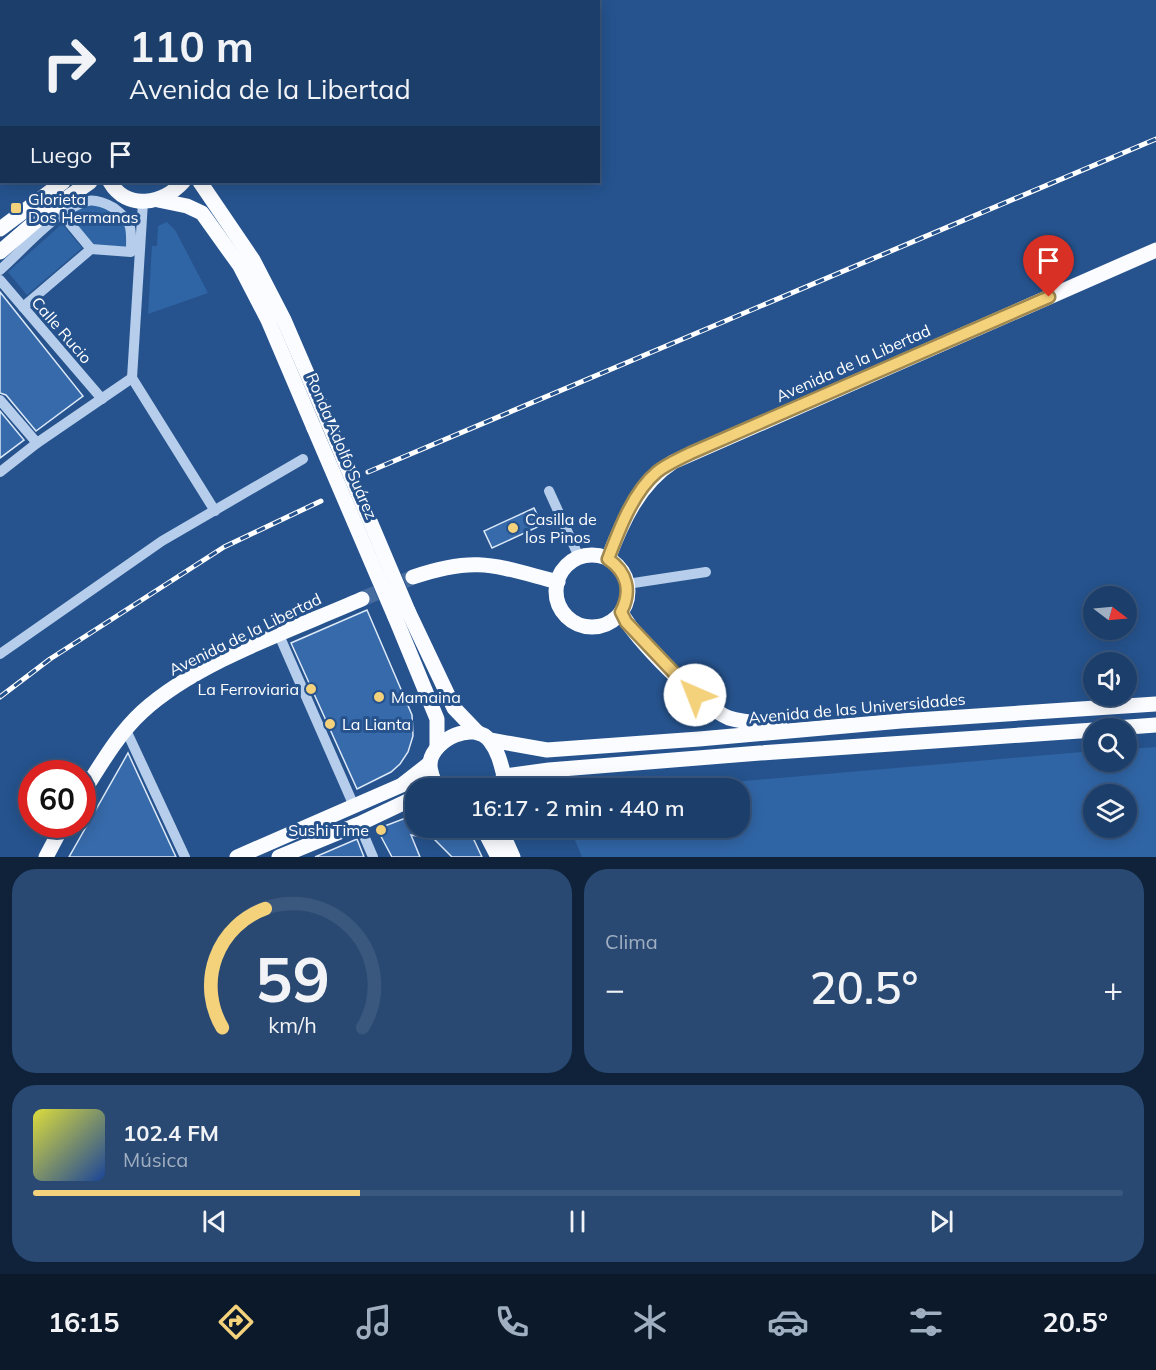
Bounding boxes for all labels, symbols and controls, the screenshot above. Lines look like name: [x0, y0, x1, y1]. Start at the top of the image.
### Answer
text: 110 m: [129, 20, 254, 73]
icon: right: [30, 24, 108, 102]
text: Avenida de la Libertad: [129, 72, 411, 106]
icon: arrive: [104, 138, 137, 171]
text: Luego: [30, 141, 92, 169]
place label: Glorieta Dos Hermanas: [28, 189, 139, 227]
marker: Glorieta Dos Hermanas: [9, 201, 23, 215]
pin: [1023, 235, 1074, 297]
icon: arrive: [1032, 244, 1065, 277]
street label: Calle Rucio: [28, 293, 96, 367]
street label: Avenida de la Libertad: [773, 320, 933, 406]
street label: Ronda Adolfo Suárez: [302, 370, 382, 522]
place label: Casilla de los Pinos: [525, 509, 597, 547]
marker: Casilla de los Pinos: [506, 521, 520, 535]
north arrow: [1083, 586, 1137, 640]
map controls: [1083, 586, 1137, 838]
street label: Avenida de la Libertad: [166, 588, 324, 680]
button: sound: [1083, 652, 1137, 706]
position arrow: [663, 663, 727, 727]
place label: La Ferroviaria: [197, 679, 299, 699]
marker: La Ferroviaria: [304, 682, 318, 696]
place label: Mamaina: [391, 687, 461, 707]
street label: Avenida de las Universidades: [748, 689, 966, 727]
marker: Mamaina: [372, 690, 386, 704]
place label: La Lianta: [342, 714, 411, 734]
marker: La Lianta: [323, 717, 337, 731]
button: search: [1083, 718, 1137, 772]
speed limit sign: 60: [18, 760, 96, 838]
button: layers: [1083, 784, 1137, 838]
text: 16:17 · 2 min · 440 m: [470, 794, 685, 822]
place label: Sushi Time: [288, 820, 369, 840]
marker: Sushi Time: [374, 823, 388, 837]
text: Clima: [605, 929, 658, 954]
text: 59: [255, 939, 329, 1018]
text: 20.5°: [810, 959, 918, 1015]
text: −: [605, 968, 625, 1009]
text: +: [1103, 968, 1123, 1009]
text: km/h: [268, 1011, 316, 1038]
text: 102.4 FM: [123, 1119, 219, 1147]
text: Música: [123, 1147, 188, 1172]
icon: previous: [198, 1205, 231, 1238]
icon: pause: [561, 1205, 594, 1238]
icon: next: [925, 1205, 958, 1238]
icon: directions: [215, 1301, 257, 1343]
icon: music: [353, 1301, 395, 1343]
icon: phone: [491, 1301, 533, 1343]
icon: climate: [629, 1301, 671, 1343]
icon: car: [767, 1301, 809, 1343]
icon: filters: [905, 1301, 947, 1343]
text: 16:15: [48, 1305, 119, 1339]
text: 20.5°: [1042, 1305, 1108, 1339]

